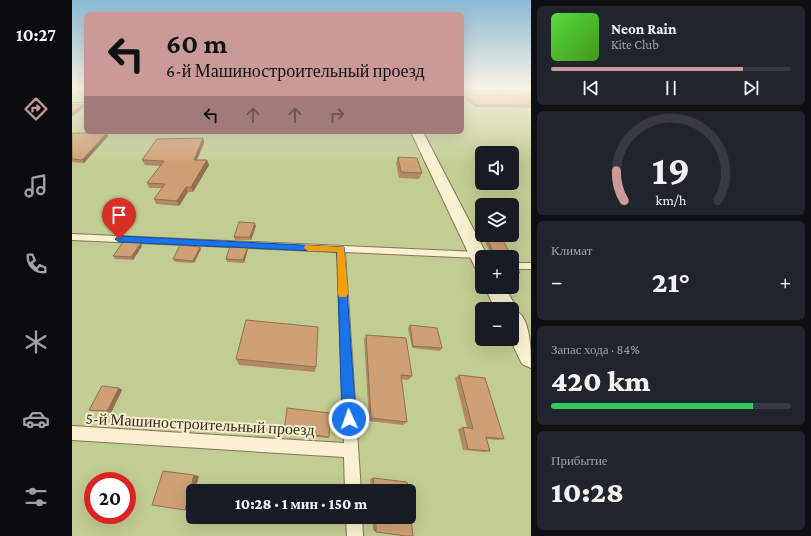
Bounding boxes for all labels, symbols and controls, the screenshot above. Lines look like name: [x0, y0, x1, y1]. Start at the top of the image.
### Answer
text: Neon Rain: [611, 21, 677, 37]
text: 10:27: [16, 25, 56, 45]
icon: left: [100, 28, 152, 80]
text: 60 m: [166, 28, 227, 59]
text: Kite Club: [611, 37, 659, 52]
text: 6-й Машиностроительный проезд: [166, 61, 425, 81]
icon: previous: [580, 77, 602, 99]
icon: pause: [660, 77, 682, 99]
icon: next: [740, 77, 762, 99]
icon: directions: [22, 95, 50, 123]
icon: left: [200, 104, 222, 126]
icon: ahead: [242, 104, 264, 126]
icon: ahead: [284, 104, 306, 126]
icon: right: [326, 104, 348, 126]
map controls: [475, 146, 519, 346]
button: sound: [475, 146, 519, 190]
text: 19: [652, 147, 690, 193]
icon: music: [22, 172, 50, 200]
text: km/h: [656, 192, 687, 208]
pin: [102, 198, 136, 239]
button: layers: [475, 198, 519, 242]
icon: arrive: [108, 204, 130, 226]
text: Климат: [551, 243, 592, 258]
icon: phone: [22, 250, 50, 278]
button: +: [475, 250, 519, 294]
text: 21°: [652, 265, 690, 298]
text: −: [551, 269, 563, 294]
text: +: [779, 269, 791, 294]
button: −: [475, 302, 519, 346]
icon: climate: [22, 328, 50, 356]
text: Запас хода · 84%: [551, 342, 640, 357]
text: 420 km: [551, 364, 650, 397]
position arrow: [328, 398, 370, 440]
icon: car: [22, 405, 50, 433]
street label: 5-й Машиностроительный проезд: [85, 410, 315, 439]
text: Прибытие: [551, 453, 608, 468]
speed limit sign: 20: [84, 472, 136, 524]
text: 10:28: [551, 475, 624, 508]
icon: filters: [22, 483, 50, 511]
text: 10:28 · 1 мин · 150 m: [235, 496, 367, 512]

